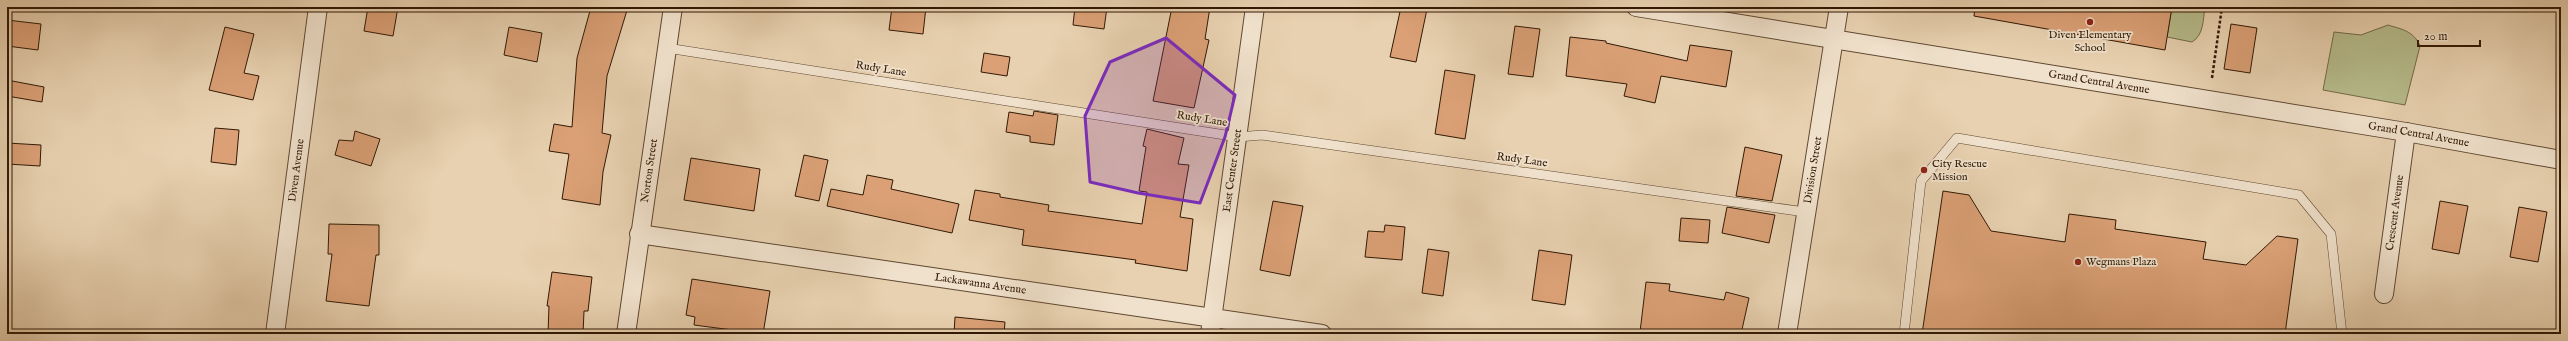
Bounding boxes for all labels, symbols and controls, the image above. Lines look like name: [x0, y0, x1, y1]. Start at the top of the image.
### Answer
marker: Diven Elementary School: [2085, 17, 2095, 27]
scale bar: [2418, 22, 2480, 48]
place label: Diven Elementary School: [2049, 28, 2132, 55]
text: 20 m: [2424, 29, 2447, 44]
street label: Rudy Lane: [855, 58, 907, 80]
street label: Grand Central Avenue: [2047, 67, 2150, 97]
street label: Rudy Lane: [1176, 108, 1228, 130]
street label: Grand Central Avenue: [2367, 119, 2470, 150]
street label: East Center Street: [1220, 128, 1245, 213]
street label: Division Street: [1801, 135, 1825, 205]
street label: Diven Avenue: [285, 138, 308, 203]
street label: Norton Street: [638, 138, 661, 204]
street label: Rudy Lane: [1496, 150, 1548, 170]
place label: City Rescue Mission: [1932, 157, 1987, 184]
marker: City Rescue Mission: [1919, 165, 1929, 175]
street label: Crescent Avenue: [2383, 174, 2407, 251]
place label: Wegmans Plaza: [2086, 255, 2157, 269]
marker: Wegmans Plaza: [2073, 257, 2083, 267]
street label: Lackawanna Avenue: [934, 270, 1027, 298]

